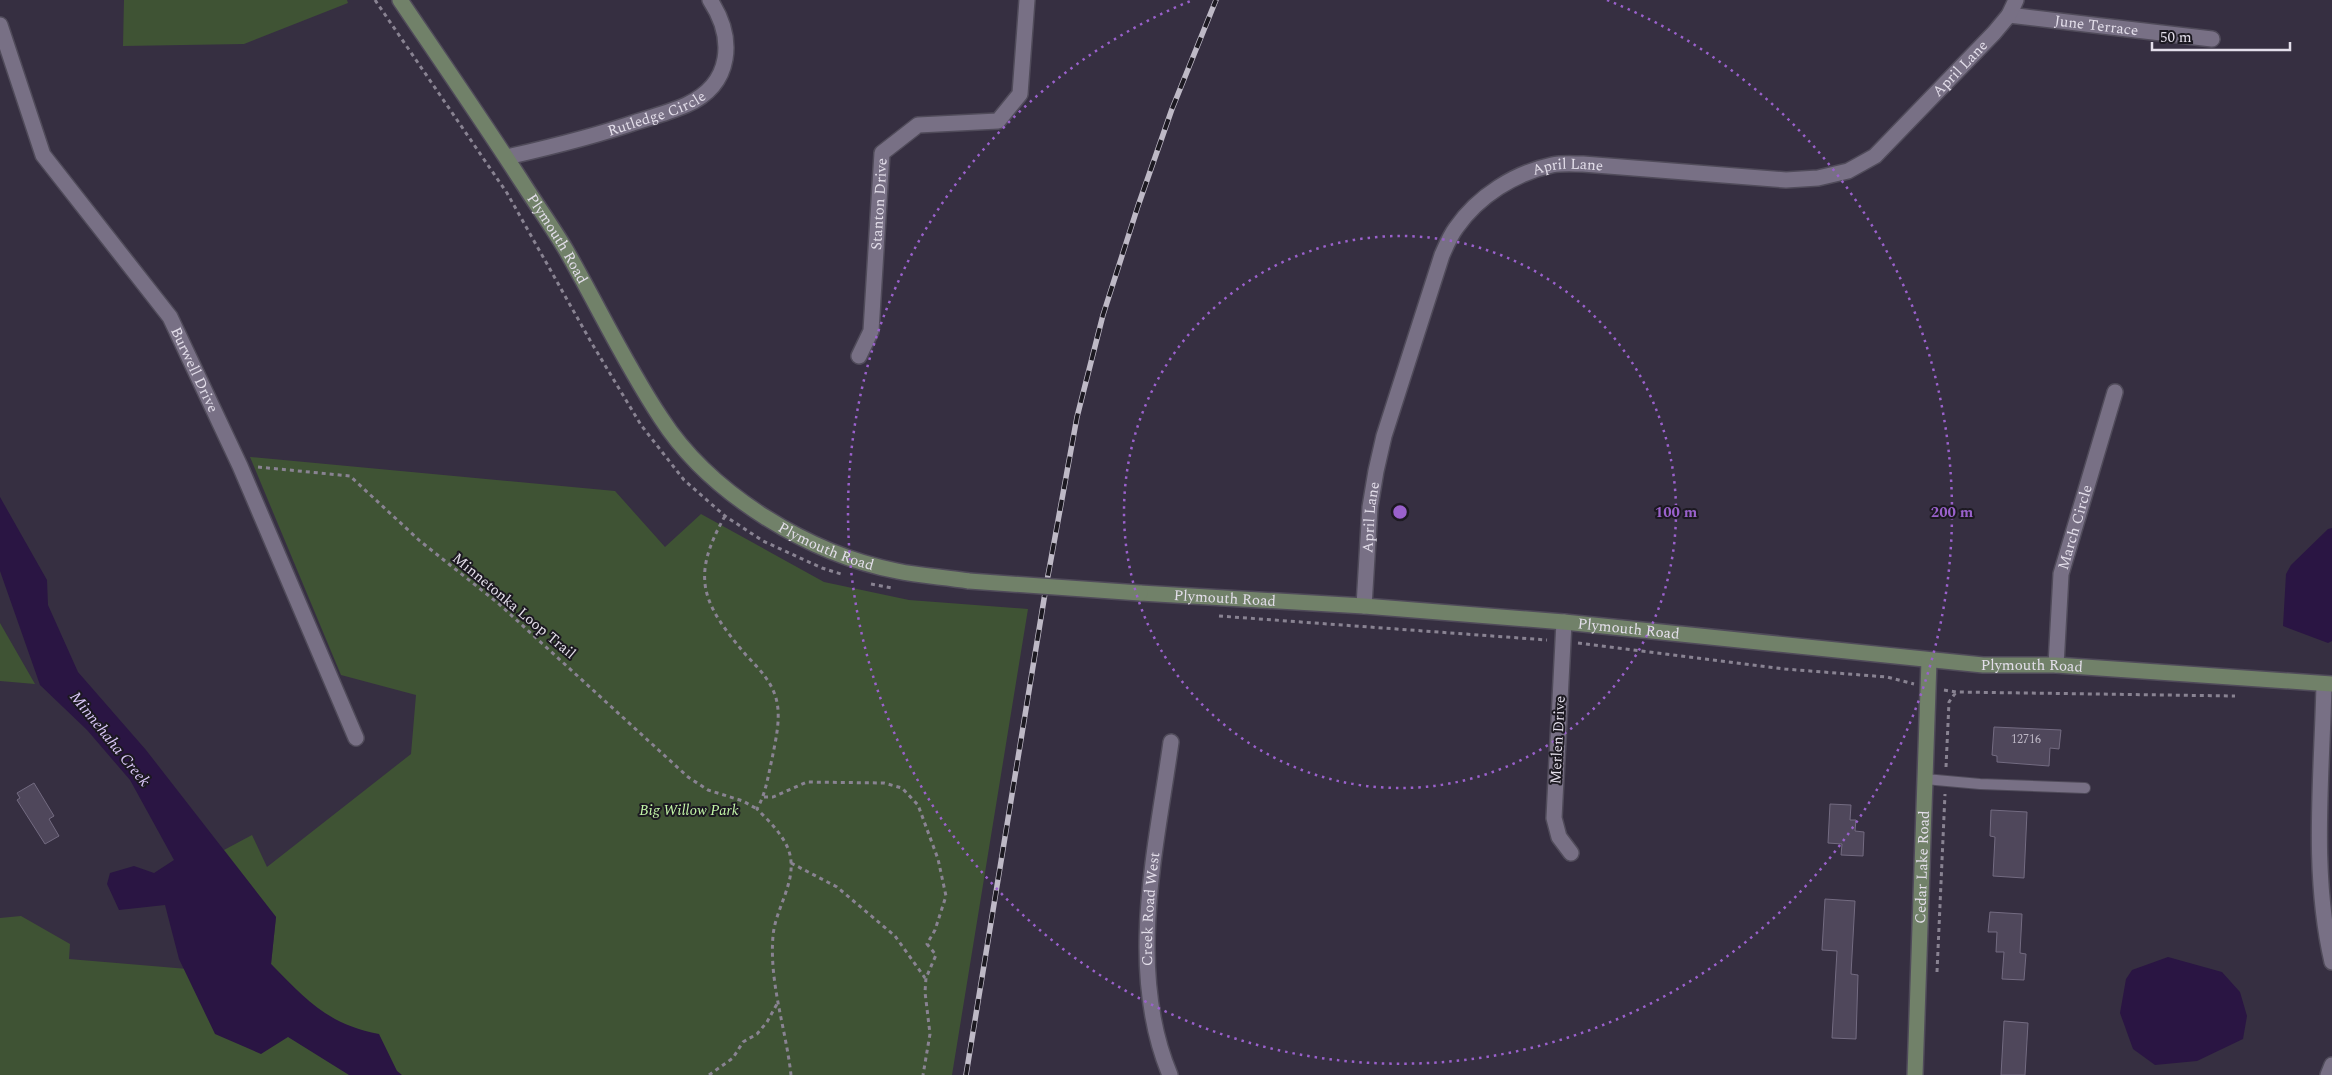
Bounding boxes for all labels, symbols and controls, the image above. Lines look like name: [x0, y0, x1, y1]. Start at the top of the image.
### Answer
street label: June Terrace: [2053, 9, 2140, 42]
scale bar: [2152, 20, 2290, 52]
text: 50 m: [2160, 26, 2192, 49]
street label: April Lane: [1927, 35, 1993, 102]
street label: Rutledge Circle: [605, 85, 711, 142]
street label: April Lane: [1529, 152, 1604, 181]
street label: Stanton Drive: [865, 157, 893, 251]
street label: Plymouth Road: [521, 189, 594, 288]
street label: Burwell Drive: [165, 323, 225, 416]
street label: April Lane: [1356, 480, 1386, 554]
street label: March Circle: [2051, 482, 2098, 573]
text: 100 m: [1655, 501, 1698, 524]
text: 200 m: [1931, 501, 1974, 524]
centre of rings: [1391, 503, 1409, 521]
street label: Plymouth Road: [774, 516, 877, 577]
street label: Minnetonka Loop Trail: [447, 547, 581, 665]
street label: Plymouth Road: [1173, 583, 1277, 612]
street label: Plymouth Road: [1577, 612, 1681, 645]
street label: Plymouth Road: [1981, 654, 2084, 678]
water label: Minnehaha Creek: [64, 686, 156, 792]
street label: Merlen Drive: [1544, 695, 1572, 785]
house number: 12716: [2011, 730, 2041, 749]
park label: Big Willow Park: [639, 799, 739, 822]
street label: Cedar Lake Road: [1909, 810, 1935, 924]
street label: Creek Road West: [1135, 850, 1166, 966]

